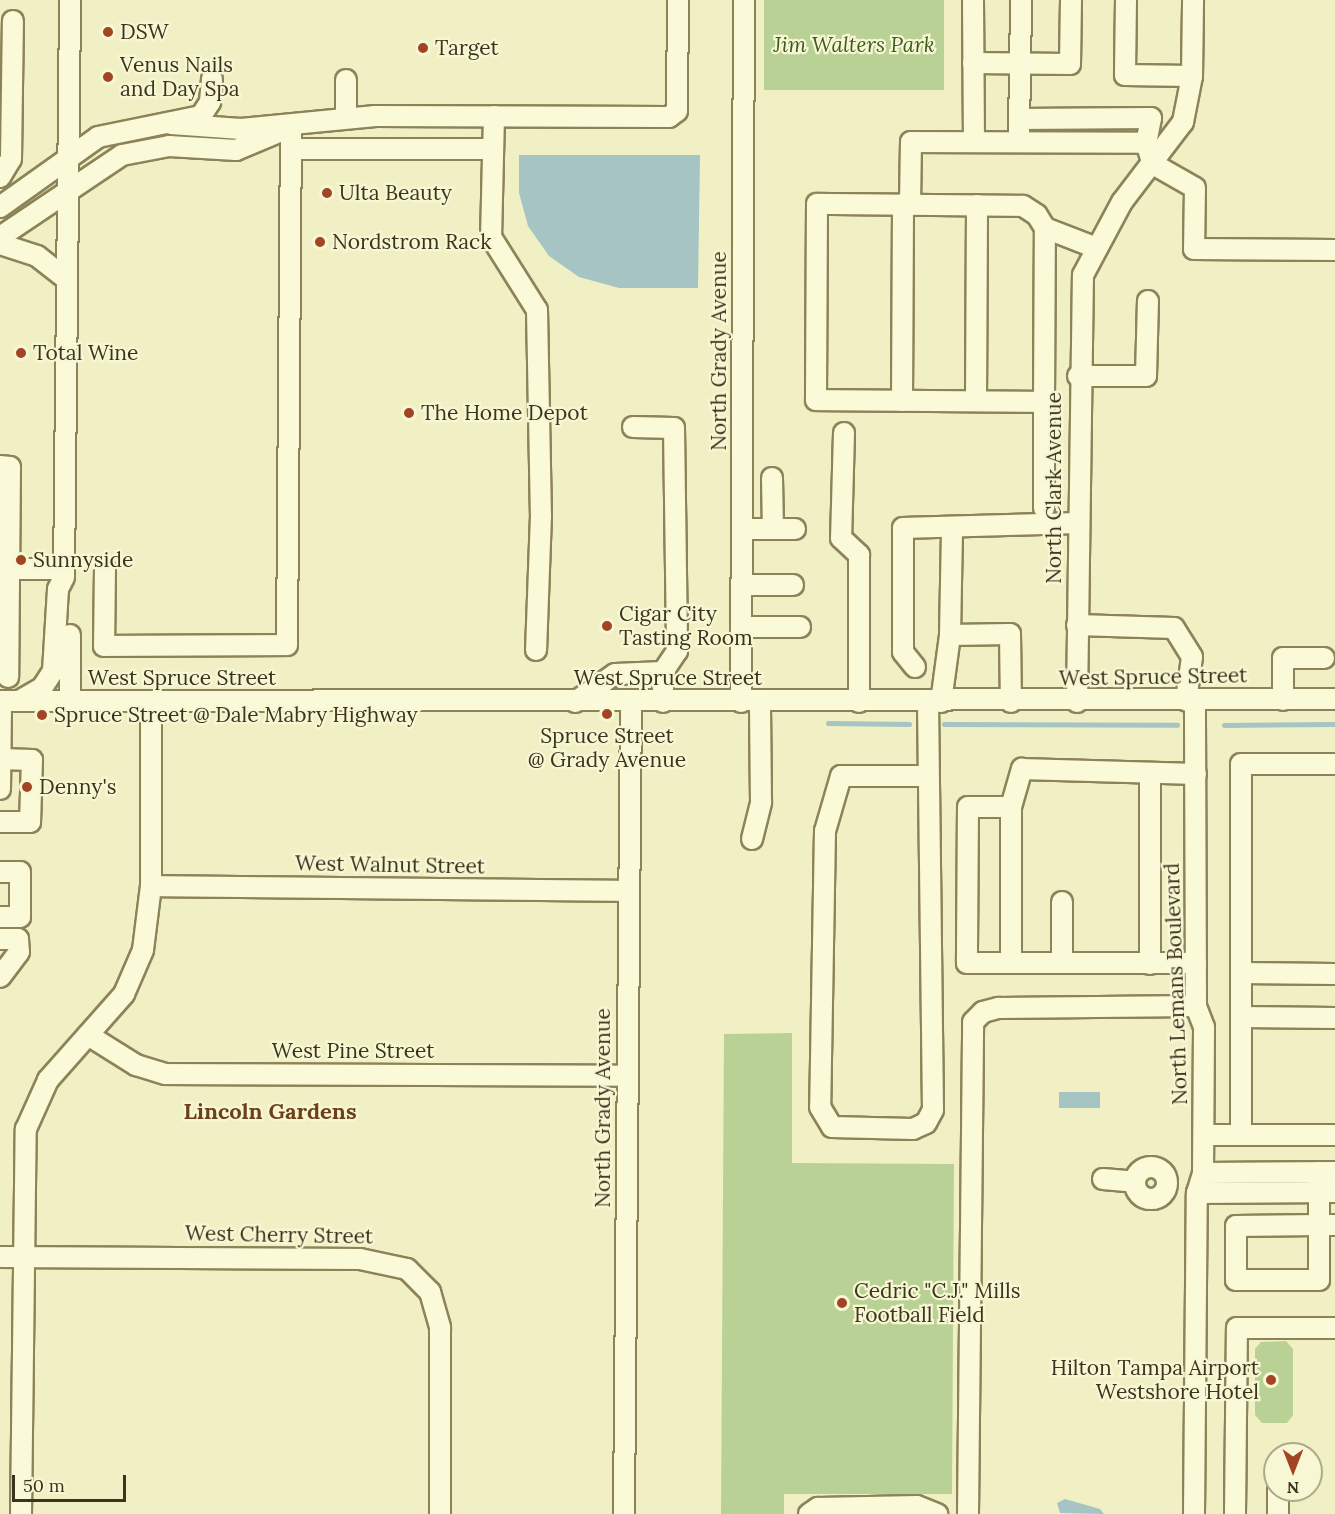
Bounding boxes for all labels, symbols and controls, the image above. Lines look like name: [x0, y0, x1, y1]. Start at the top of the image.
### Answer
place label: DSW: [120, 19, 168, 45]
marker: DSW: [101, 25, 115, 39]
park label: Jim Walters Park: [773, 32, 935, 58]
place label: Target: [435, 35, 499, 61]
marker: Target: [416, 41, 430, 55]
place label: Venus Nails and Day Spa: [120, 52, 240, 102]
marker: Venus Nails and Day Spa: [101, 70, 115, 84]
place label: Ulta Beauty: [339, 180, 452, 206]
marker: Ulta Beauty: [320, 186, 334, 200]
place label: Nordstrom Rack: [332, 229, 491, 255]
marker: Nordstrom Rack: [313, 235, 327, 249]
street label: North Grady Avenue: [706, 251, 732, 451]
place label: Total Wine: [33, 340, 138, 366]
marker: Total Wine: [14, 346, 28, 360]
street label: North Clark Avenue: [1041, 392, 1067, 584]
place label: The Home Depot: [421, 400, 588, 426]
marker: The Home Depot: [402, 406, 416, 420]
place label: Sunnyside: [33, 547, 133, 573]
marker: Sunnyside: [14, 553, 28, 567]
place label: Cigar City Tasting Room: [619, 601, 753, 651]
marker: Cigar City Tasting Room: [600, 619, 614, 633]
street label: West Spruce Street: [1059, 663, 1247, 691]
street label: West Spruce Street: [88, 665, 276, 691]
street label: West Spruce Street: [574, 665, 762, 691]
place label: Spruce Street @ Dale Mabry Highway: [54, 702, 418, 728]
marker: Spruce Street @ Grady Avenue: [600, 707, 614, 721]
marker: Spruce Street @ Dale Mabry Highway: [35, 708, 49, 722]
place label: Spruce Street @ Grady Avenue: [528, 723, 686, 773]
place label: Denny's: [39, 774, 117, 800]
marker: Denny's: [20, 780, 34, 794]
street label: West Walnut Street: [295, 851, 485, 879]
street label: North Lemans Boulevard: [1159, 862, 1193, 1106]
street label: North Grady Avenue: [590, 1008, 616, 1208]
street label: West Pine Street: [272, 1038, 434, 1064]
district label: Lincoln Gardens: [183, 1099, 357, 1125]
street label: West Cherry Street: [185, 1221, 373, 1249]
place label: Cedric "C.J." Mills Football Field: [854, 1278, 1020, 1328]
marker: Cedric "C.J." Mills Football Field: [835, 1296, 849, 1310]
place label: Hilton Tampa Airport Westshore Hotel: [1051, 1355, 1259, 1405]
marker: Hilton Tampa Airport Westshore Hotel: [1264, 1373, 1278, 1387]
north arrow: [1263, 1442, 1323, 1502]
scale bar: [15, 1463, 129, 1501]
text: 50 m: [23, 1474, 65, 1497]
text: N: [1287, 1478, 1299, 1498]

